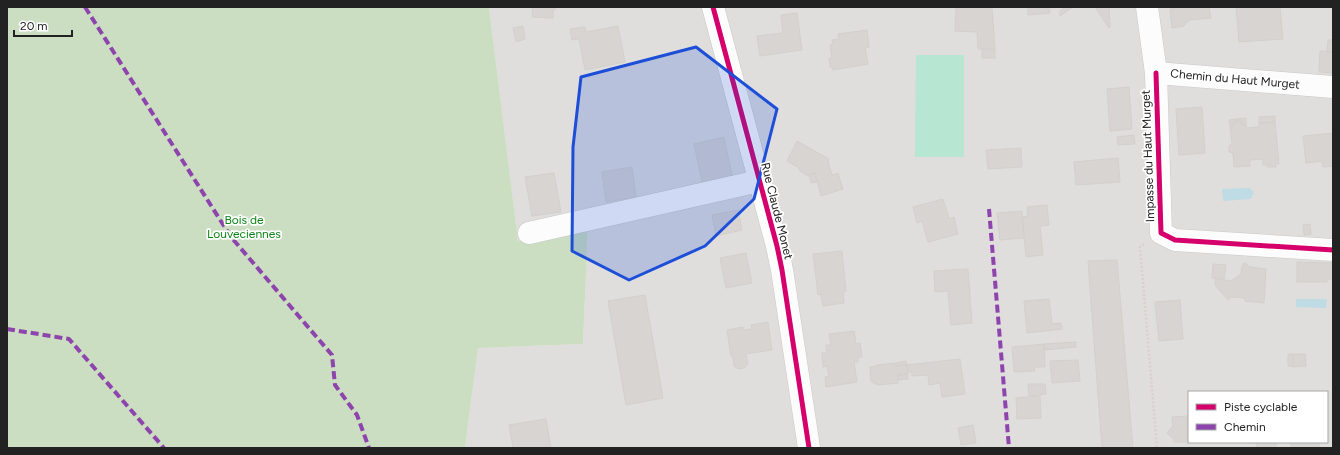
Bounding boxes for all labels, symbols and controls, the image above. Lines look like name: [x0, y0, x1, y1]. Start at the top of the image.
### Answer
scale bar: [14, 12, 72, 38]
text: 20 m: [20, 19, 48, 33]
street label: Chemin du Haut Murget: [1170, 66, 1301, 92]
street label: Impasse du Haut Murget: [1139, 89, 1157, 222]
street label: Rue Claude Monet: [758, 161, 796, 261]
park label: Bois de Louveciennes: [207, 213, 281, 241]
legend: [1188, 391, 1328, 443]
text: Piste cyclable: [1224, 400, 1298, 414]
text: Chemin: [1224, 420, 1266, 434]

